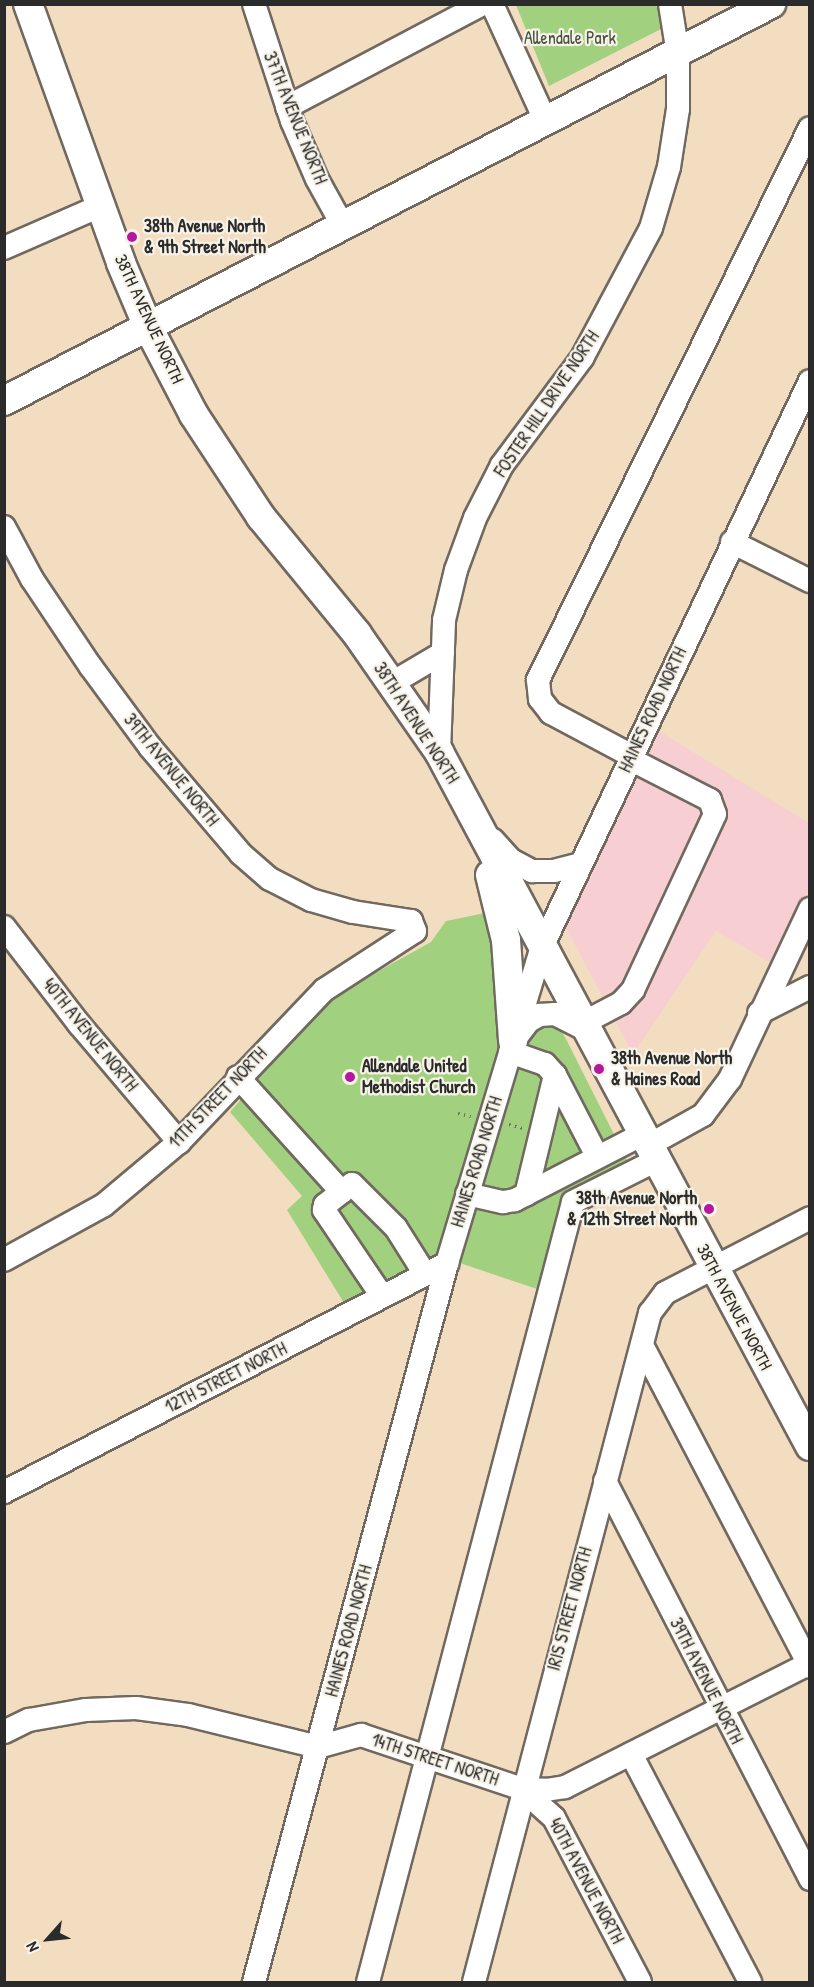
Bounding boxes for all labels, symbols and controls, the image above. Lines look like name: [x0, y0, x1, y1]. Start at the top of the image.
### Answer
park label: Allendale Park: [524, 27, 616, 49]
street label: 37TH AVENUE NORTH: [259, 49, 331, 187]
place label: 38th Avenue North & 9th Street North: [144, 216, 266, 258]
marker: 38th Avenue North & 9th Street North: [125, 230, 139, 244]
street label: 38TH AVENUE NORTH: [110, 251, 188, 387]
street label: FOSTER HILL DRIVE NORTH: [490, 327, 604, 481]
street label: HAINES ROAD NORTH: [615, 644, 691, 776]
street label: 38TH AVENUE NORTH: [369, 658, 463, 788]
street label: 39TH AVENUE NORTH: [119, 709, 223, 831]
street label: 40TH AVENUE NORTH: [38, 974, 142, 1096]
street label: 11TH STREET NORTH: [164, 1043, 272, 1153]
place label: 38th Avenue North & Haines Road: [611, 1048, 732, 1090]
place label: Allendale United Methodist Church: [362, 1056, 475, 1098]
marker: 38th Avenue North & Haines Road: [592, 1062, 606, 1076]
marker: Allendale United Methodist Church: [343, 1070, 357, 1084]
street label: HAINES ROAD NORTH: [447, 1094, 507, 1230]
place label: 38th Avenue North & 12th Street North: [567, 1188, 697, 1230]
marker: 38th Avenue North & 12th Street North: [702, 1202, 716, 1216]
street label: 38TH AVENUE NORTH: [692, 1240, 776, 1374]
street label: 12TH STREET NORTH: [161, 1338, 291, 1418]
street label: IRIS STREET NORTH: [543, 1545, 597, 1673]
street label: HAINES ROAD NORTH: [321, 1563, 377, 1699]
street label: 39TH AVENUE NORTH: [665, 1614, 747, 1748]
street label: 14TH STREET NORTH: [369, 1729, 501, 1791]
street label: 40TH AVENUE NORTH: [544, 1815, 628, 1947]
north arrow: [18, 1909, 78, 1969]
text: N: [20, 1938, 44, 1956]

